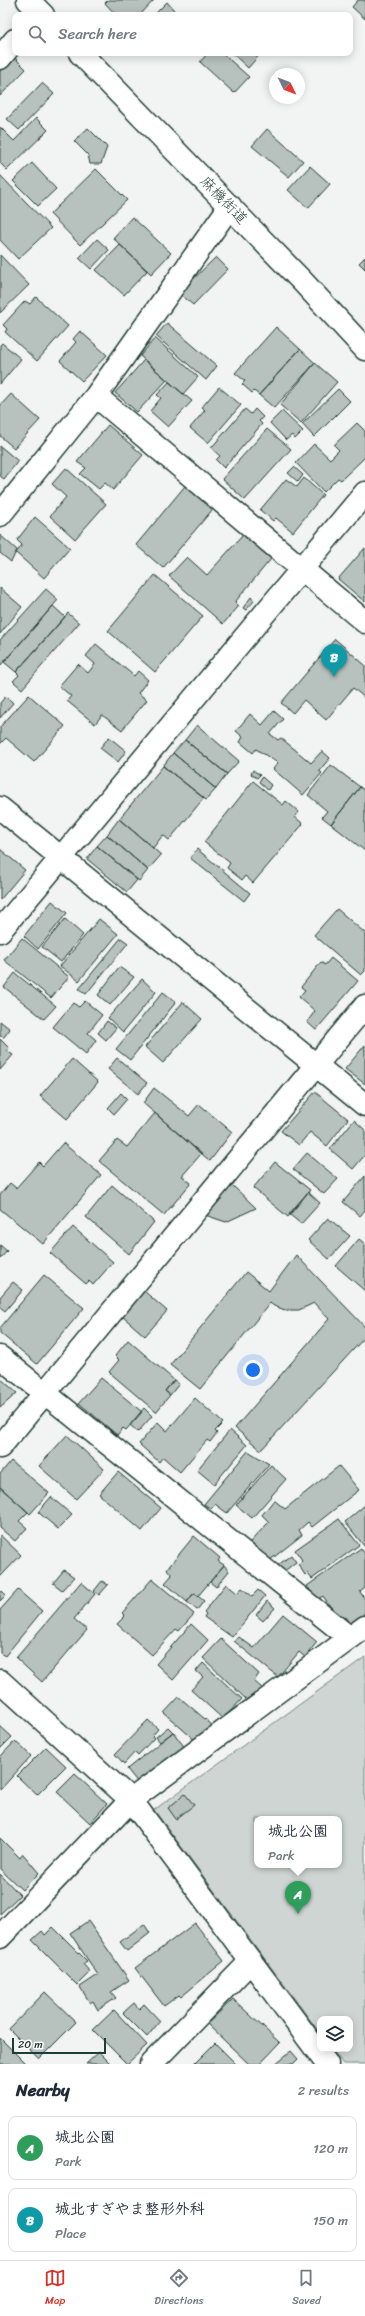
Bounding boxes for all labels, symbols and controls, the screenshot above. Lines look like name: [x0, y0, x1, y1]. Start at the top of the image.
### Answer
search box: [12, 12, 353, 56]
text: Search here: [58, 21, 137, 47]
icon: search: [26, 23, 48, 45]
north arrow: [269, 68, 305, 104]
street label: 麻機街道: [194, 169, 254, 231]
pin: B: [321, 644, 347, 677]
your location: [243, 1360, 263, 1380]
popup: [254, 1816, 342, 1868]
text: 城北公園: [268, 1818, 328, 1844]
text: Park: [268, 1844, 295, 1867]
pin: A: [285, 1881, 311, 1914]
map controls: [317, 2016, 353, 2052]
button: layers: [317, 2016, 353, 2052]
text: 20 m: [18, 2035, 43, 2054]
scale bar: [12, 2036, 106, 2055]
text: Nearby: [16, 2075, 70, 2105]
text: 2 results: [298, 2079, 349, 2102]
text: 城北公園: [55, 2124, 115, 2150]
text: A: [26, 2137, 34, 2160]
text: 120 m: [313, 2137, 348, 2160]
text: Park: [55, 2150, 82, 2173]
text: 城北すぎやま整形外科: [55, 2196, 205, 2222]
text: B: [26, 2209, 34, 2232]
text: 150 m: [313, 2209, 348, 2232]
text: Place: [55, 2222, 86, 2245]
tab: Map: [44, 2267, 66, 2310]
tab: Directions: [154, 2267, 204, 2310]
tab: Saved: [292, 2267, 321, 2310]

